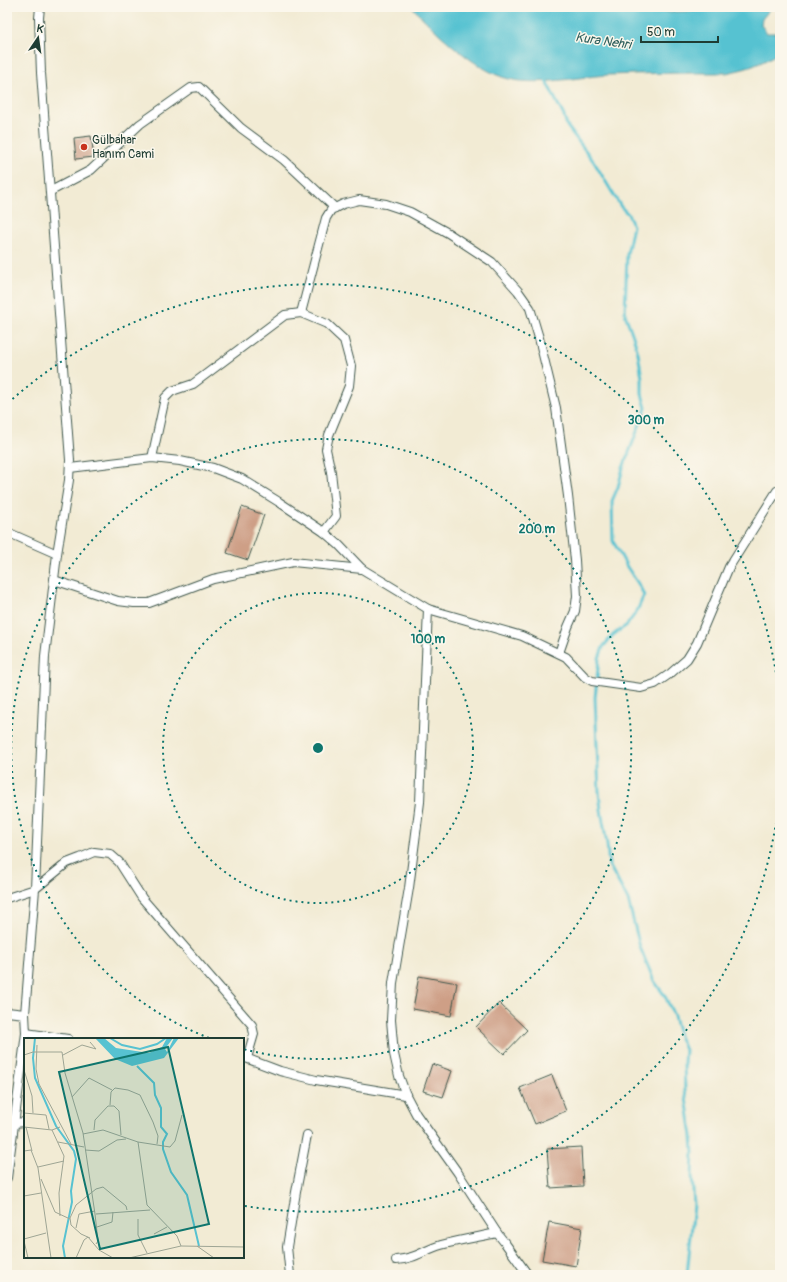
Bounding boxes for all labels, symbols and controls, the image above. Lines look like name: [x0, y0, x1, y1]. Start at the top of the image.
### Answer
north arrow: [18, 18, 58, 58]
scale bar: [641, 18, 718, 44]
text: K: [35, 22, 45, 36]
text: 50 m: [647, 25, 675, 40]
water label: Kura Nehri: [574, 29, 635, 53]
place label: Gülbahar Hanım Cami: [92, 133, 154, 162]
marker: Gülbahar Hanım Cami: [79, 142, 89, 152]
text: 300 m: [628, 413, 665, 428]
text: 200 m: [519, 522, 556, 537]
text: 100 m: [411, 632, 446, 647]
centre of rings: [311, 741, 325, 755]
inset map: [24, 1038, 244, 1258]

